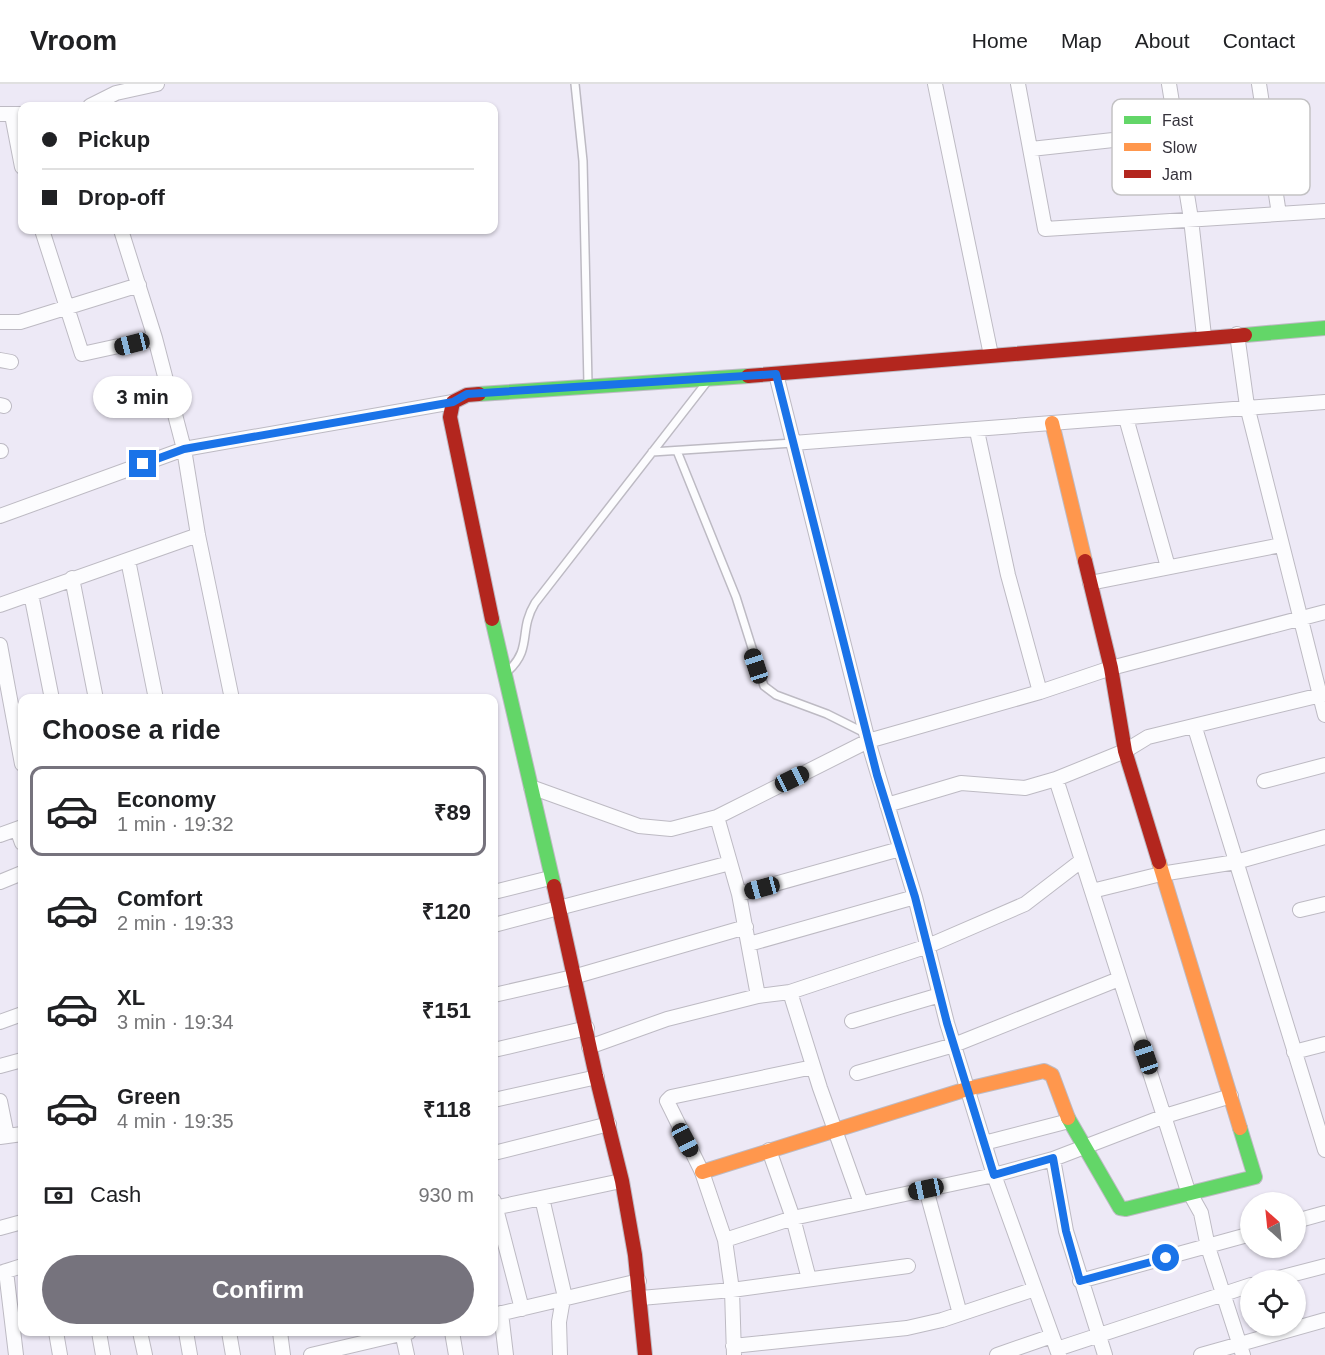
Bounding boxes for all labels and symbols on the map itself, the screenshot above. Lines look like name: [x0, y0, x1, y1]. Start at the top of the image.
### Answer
legend: [1112, 99, 1310, 195]
text: Fast: [1162, 112, 1194, 129]
text: Slow: [1162, 139, 1197, 156]
text: Jam: [1162, 166, 1192, 183]
car: [112, 331, 152, 357]
callout: 3 min: [94, 377, 192, 419]
route end: [129, 450, 156, 477]
car: [742, 646, 770, 686]
car: [772, 763, 812, 795]
car: [742, 875, 782, 901]
car: [1132, 1037, 1160, 1077]
car: [669, 1120, 701, 1160]
car: [907, 1176, 945, 1202]
north arrow: [1240, 1192, 1306, 1258]
route start: [1152, 1244, 1179, 1271]

